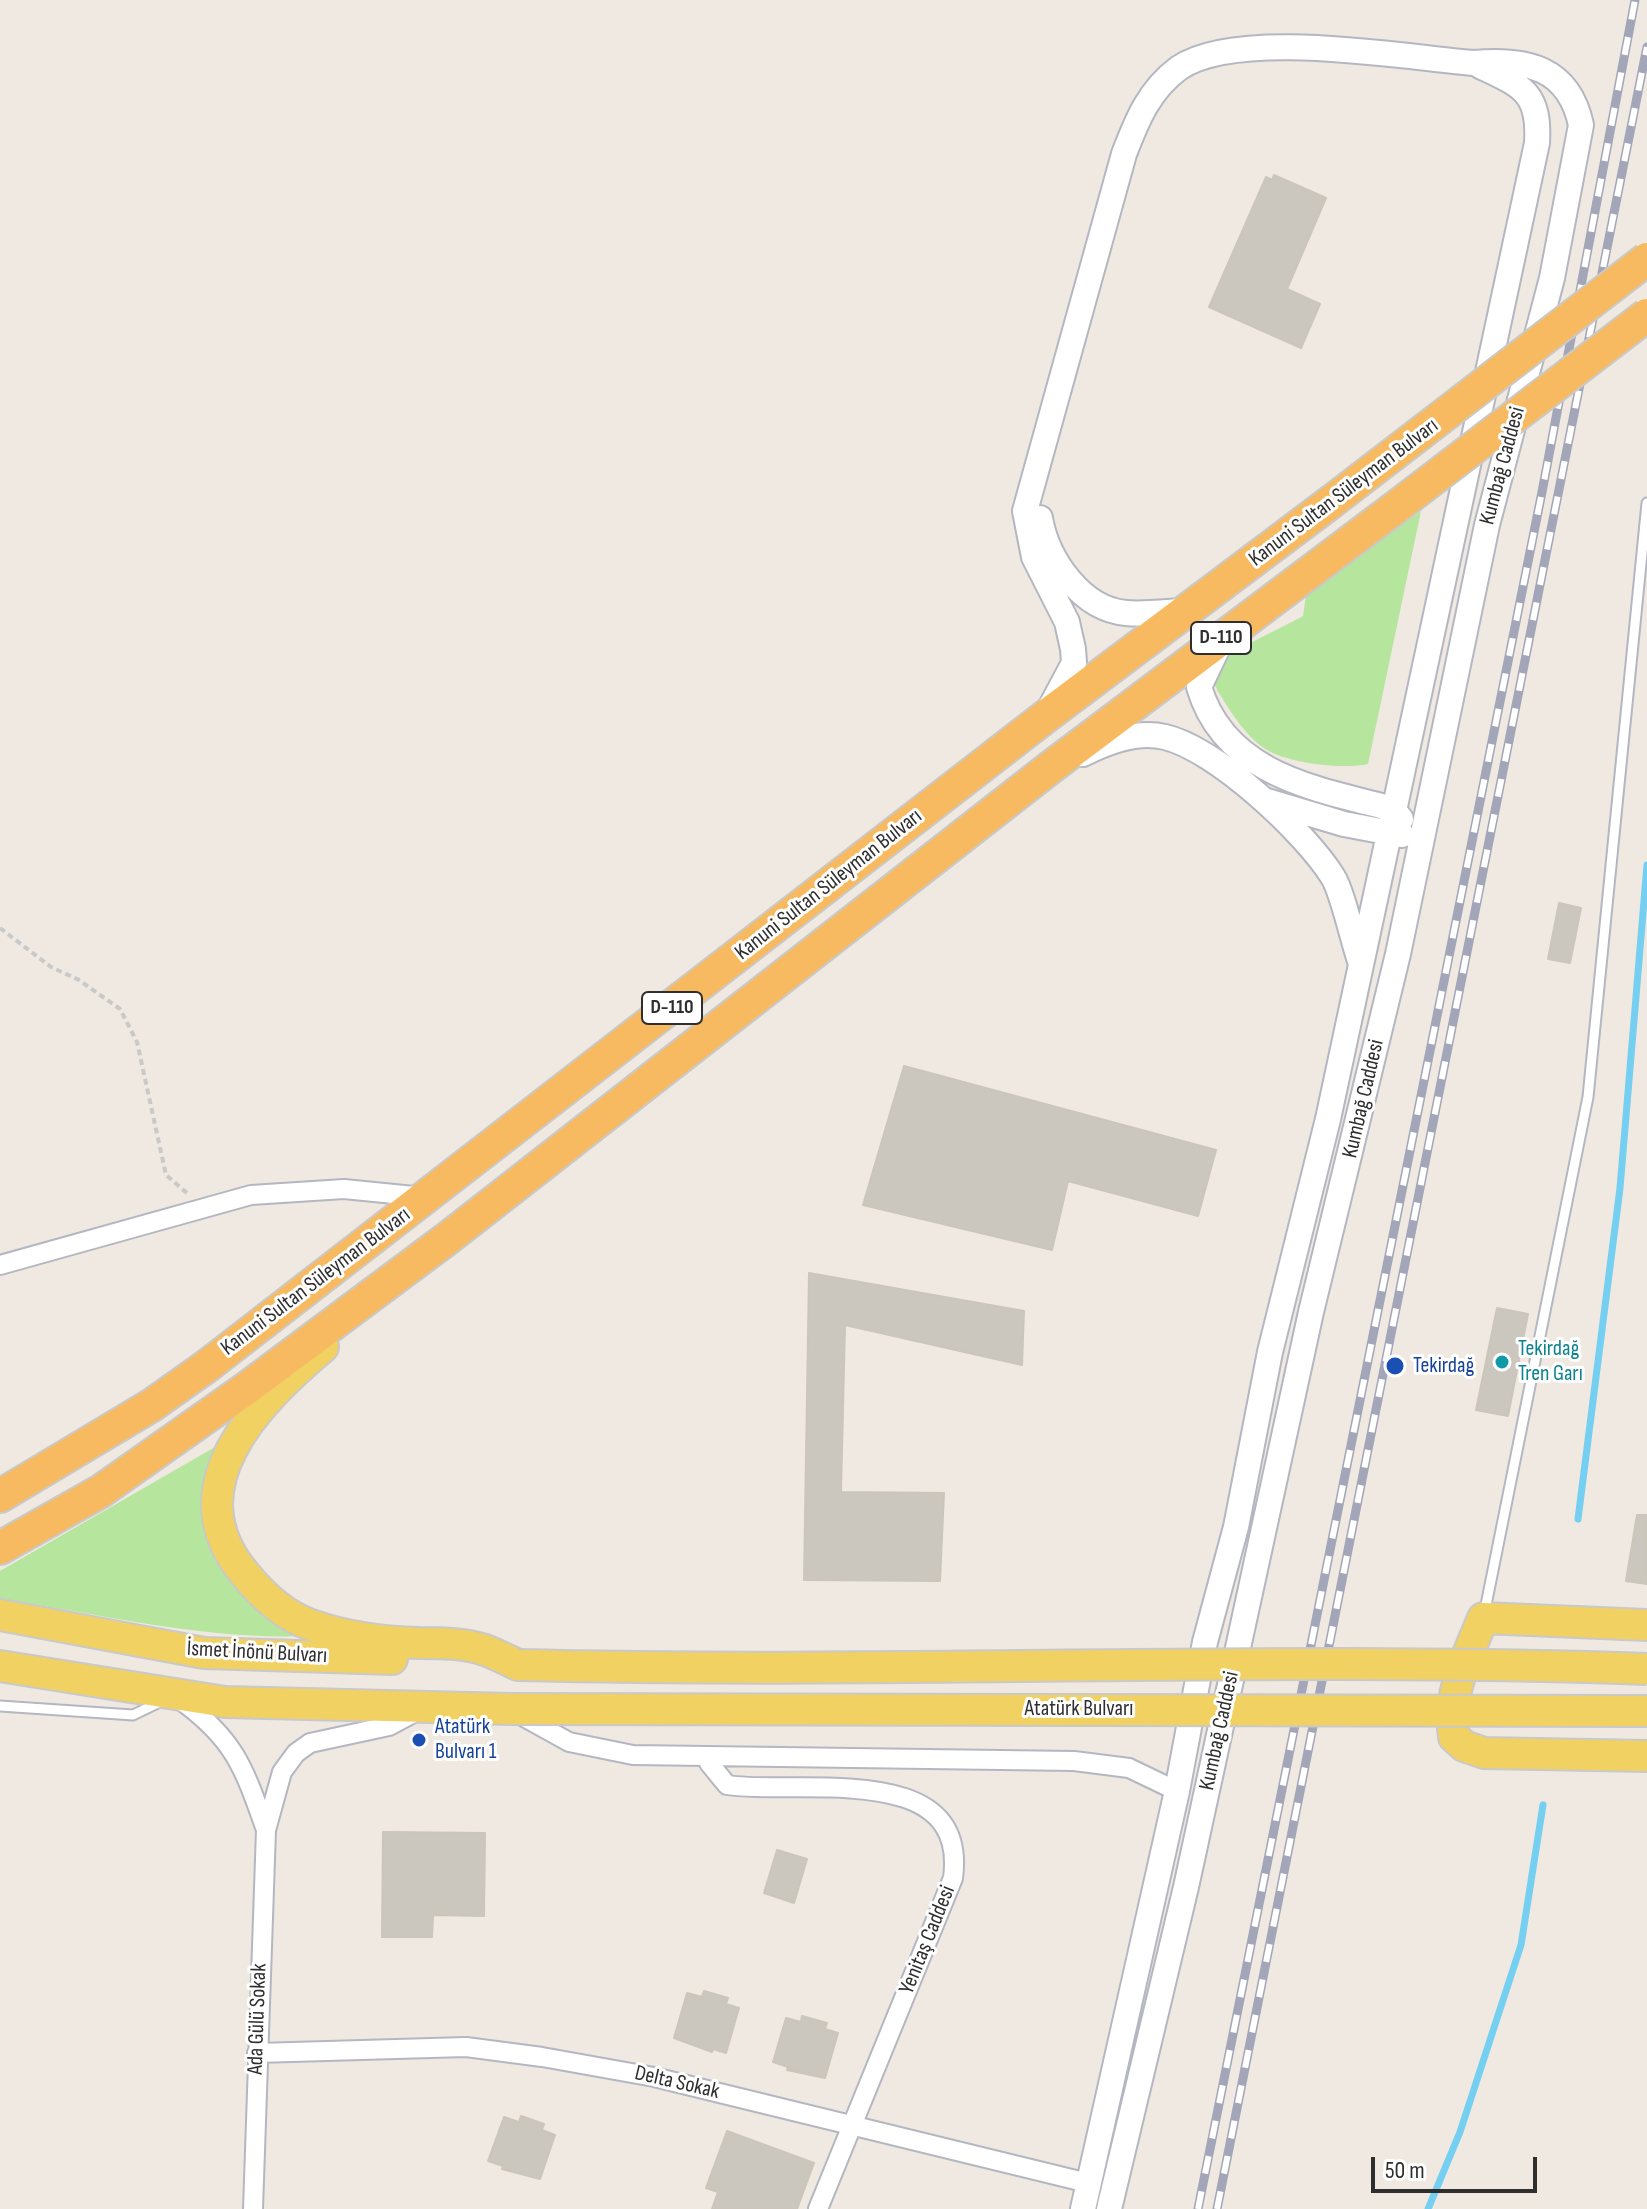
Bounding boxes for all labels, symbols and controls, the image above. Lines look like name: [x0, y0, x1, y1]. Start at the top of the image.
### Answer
street label: Kumbağ Caddesi: [1475, 404, 1531, 528]
street label: Kanuni Sultan Süleyman Bulvarı: [1244, 413, 1444, 573]
road number: D-110: [1191, 622, 1251, 654]
street label: Kanuni Sultan Süleyman Bulvarı: [730, 804, 928, 966]
road number: D-110: [642, 992, 702, 1024]
street label: Kumbağ Caddesi: [1338, 1037, 1390, 1161]
street label: Kanuni Sultan Süleyman Bulvarı: [216, 1202, 416, 1362]
place label: Tekirdağ Tren Garı: [1518, 1336, 1583, 1388]
place label: Tekirdağ: [1413, 1353, 1474, 1379]
marker: Tekirdağ Tren Garı: [1493, 1353, 1511, 1371]
marker: Tekirdağ: [1384, 1355, 1406, 1377]
street label: İsmet İnönü Bulvarı: [186, 1636, 328, 1670]
street label: Kumbağ Caddesi: [1195, 1669, 1245, 1793]
street label: Atatürk Bulvarı: [1025, 1696, 1133, 1722]
place label: Atatürk Bulvarı 1: [435, 1714, 496, 1766]
marker: Atatürk Bulvarı 1: [410, 1731, 428, 1749]
street label: Yenitaş Caddesi: [894, 1882, 962, 1998]
street label: Ada Gülü Sokak: [243, 1963, 273, 2075]
street label: Delta Sokak: [632, 2060, 722, 2106]
scale bar: [1375, 2141, 1541, 2191]
text: 50 m: [1385, 2156, 1425, 2185]

